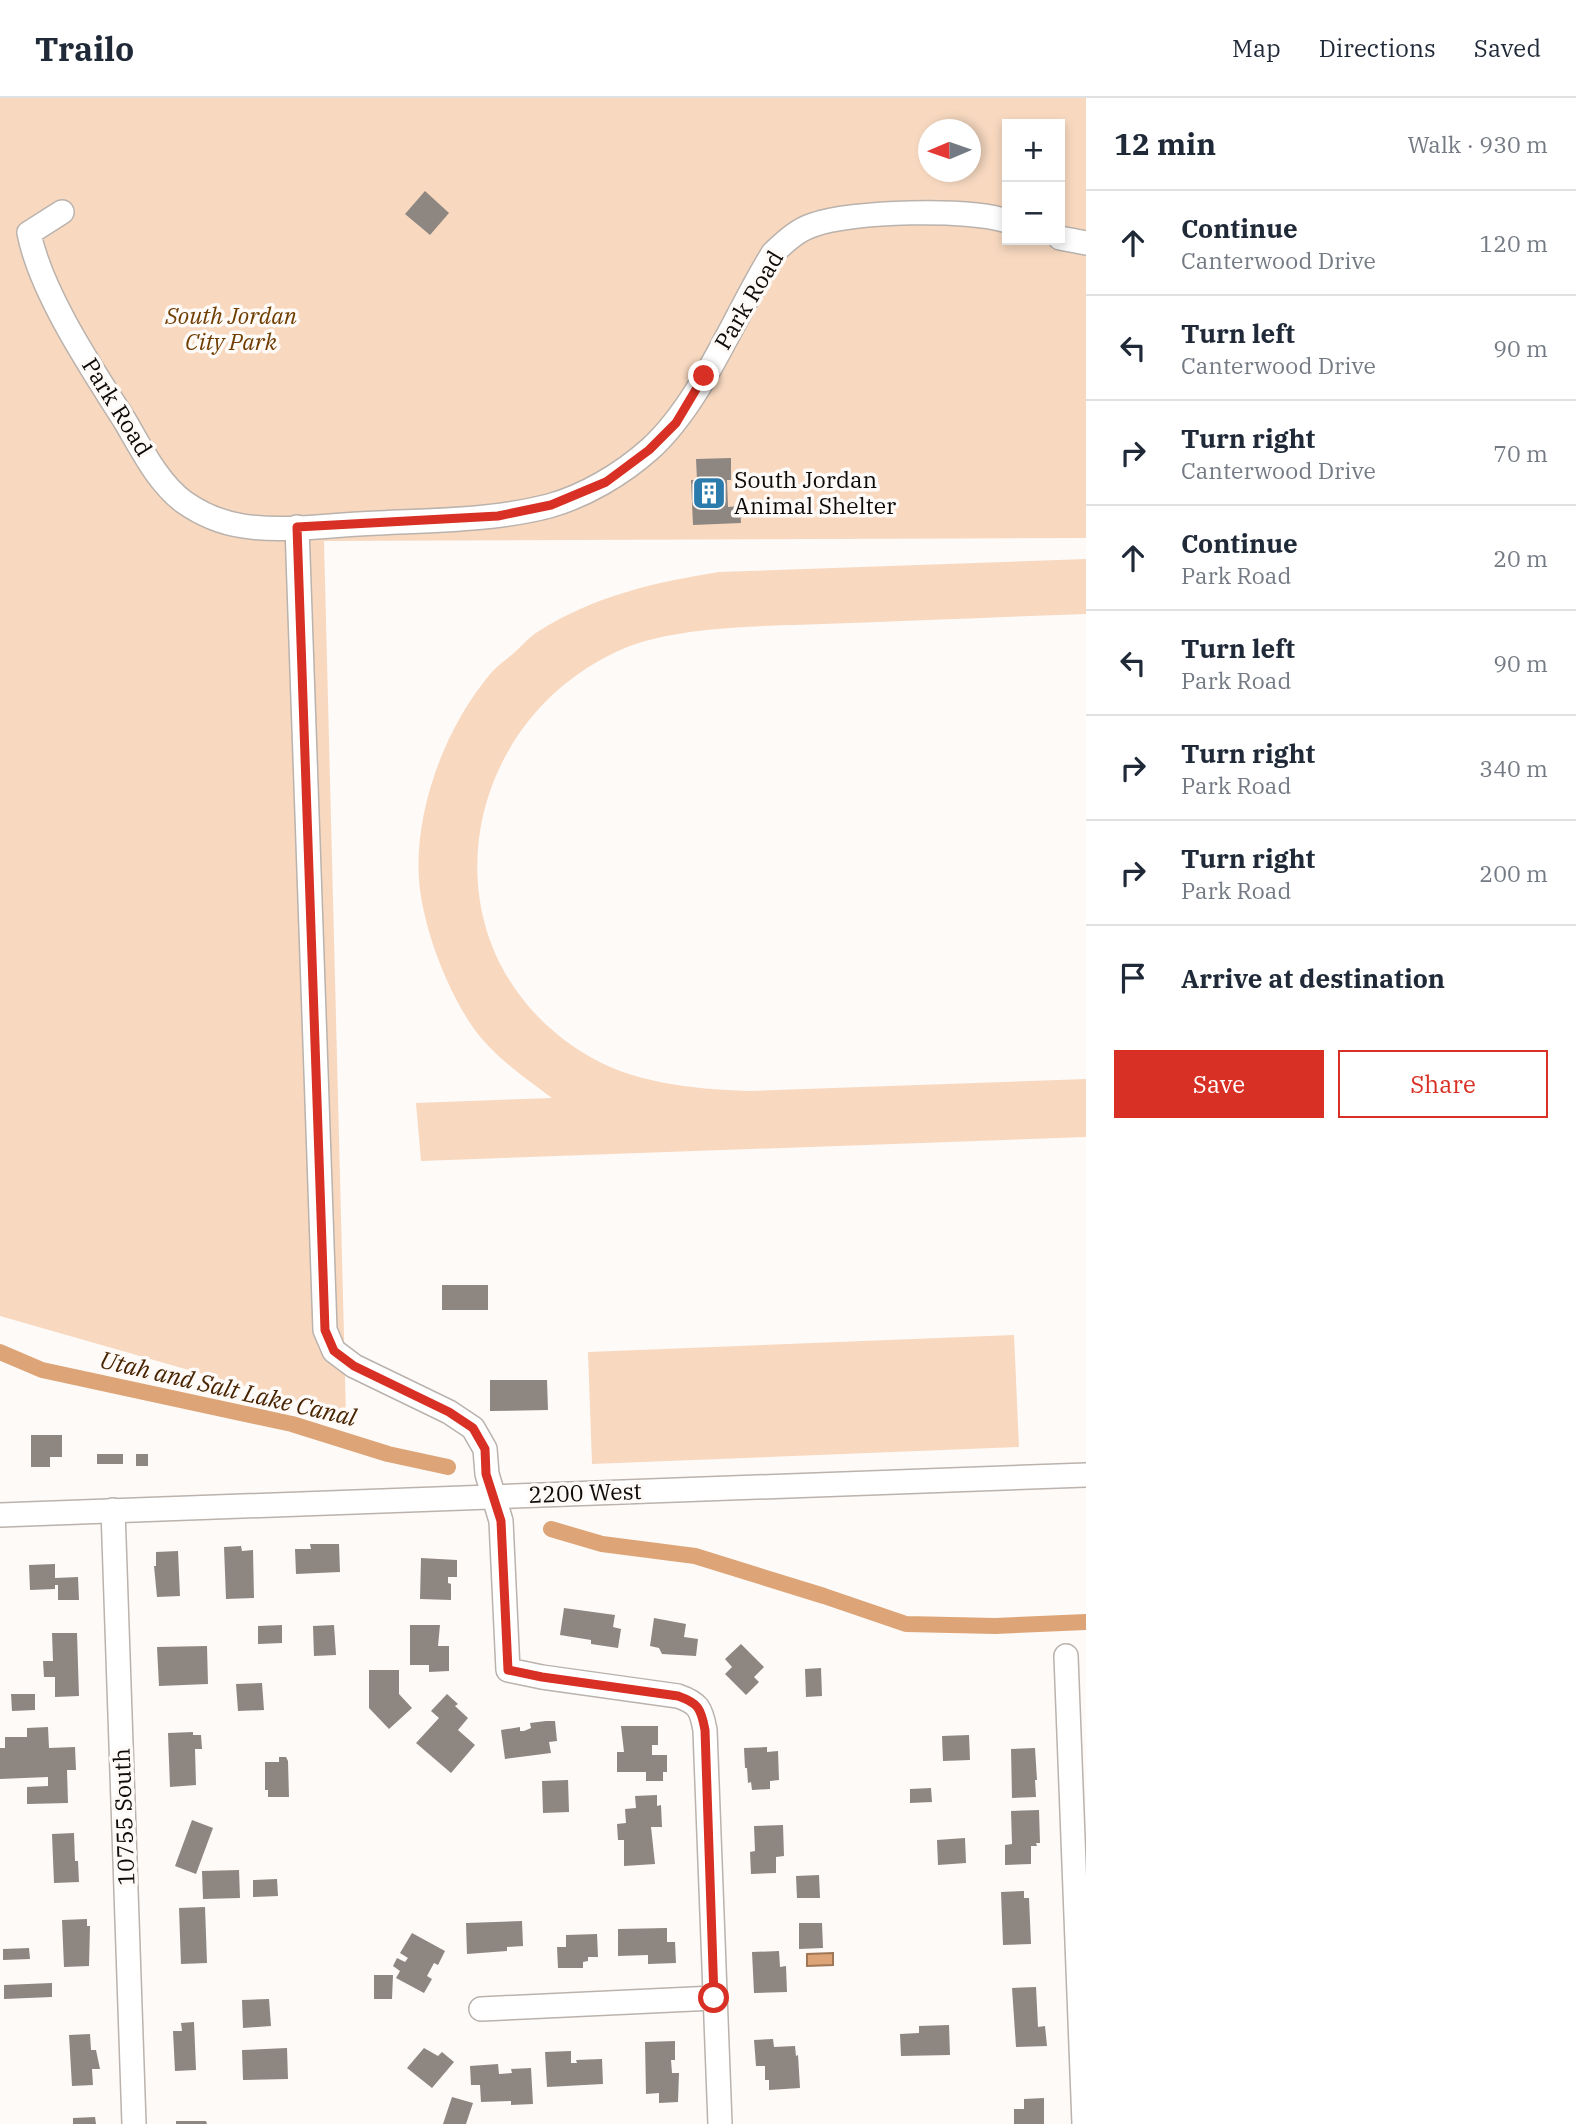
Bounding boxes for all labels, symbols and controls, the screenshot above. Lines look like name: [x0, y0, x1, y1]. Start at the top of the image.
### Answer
text: Trailo: [35, 27, 134, 70]
text: Map: [1232, 32, 1281, 64]
text: Directions: [1319, 32, 1436, 64]
text: Saved: [1474, 32, 1541, 64]
north arrow: [918, 119, 981, 182]
map controls: [1002, 119, 1065, 245]
button: +: [1002, 119, 1065, 182]
text: 12 min: [1114, 124, 1216, 163]
text: Walk · 930 m: [1407, 129, 1548, 159]
button: −: [1002, 182, 1065, 245]
text: Continue: [1181, 211, 1298, 245]
icon: ahead: [1114, 224, 1152, 262]
text: 120 m: [1479, 228, 1548, 258]
street label: Park Road: [707, 244, 789, 355]
text: Canterwood Drive: [1181, 245, 1376, 275]
park label: South Jordan City Park: [164, 300, 297, 356]
text: Turn left: [1181, 316, 1295, 350]
icon: left: [1114, 329, 1152, 367]
text: 90 m: [1493, 333, 1548, 363]
text: Canterwood Drive: [1181, 350, 1376, 380]
street label: Park Road: [76, 352, 160, 461]
route end: [688, 360, 719, 391]
text: Turn right: [1181, 421, 1315, 455]
icon: right: [1114, 434, 1152, 472]
text: 70 m: [1493, 438, 1548, 468]
text: Canterwood Drive: [1181, 455, 1376, 485]
place label: South Jordan Animal Shelter: [734, 464, 896, 520]
building icon: South Jordan Animal Shelter: [690, 474, 728, 512]
text: Continue: [1181, 526, 1298, 560]
icon: ahead: [1114, 539, 1152, 577]
text: 20 m: [1493, 543, 1548, 573]
text: Park Road: [1181, 560, 1291, 590]
text: Turn left: [1181, 631, 1295, 665]
icon: left: [1114, 644, 1152, 682]
text: 90 m: [1493, 648, 1548, 678]
text: Park Road: [1181, 665, 1291, 695]
text: Turn right: [1181, 736, 1315, 770]
icon: right: [1114, 749, 1152, 787]
text: 340 m: [1479, 753, 1548, 783]
text: Park Road: [1181, 770, 1291, 800]
text: Turn right: [1181, 841, 1315, 875]
icon: right: [1114, 854, 1152, 892]
text: 200 m: [1479, 858, 1548, 888]
text: Park Road: [1181, 875, 1291, 905]
icon: arrive: [1114, 959, 1152, 997]
text: Arrive at destination: [1181, 961, 1445, 995]
button: Save: [1114, 1050, 1324, 1118]
button: Share: [1338, 1050, 1548, 1118]
water label: Utah and Salt Lake Canal: [97, 1343, 361, 1433]
street label: 2200 West: [528, 1475, 642, 1509]
street label: 10755 South: [106, 1748, 140, 1886]
route start: [698, 1982, 729, 2013]

